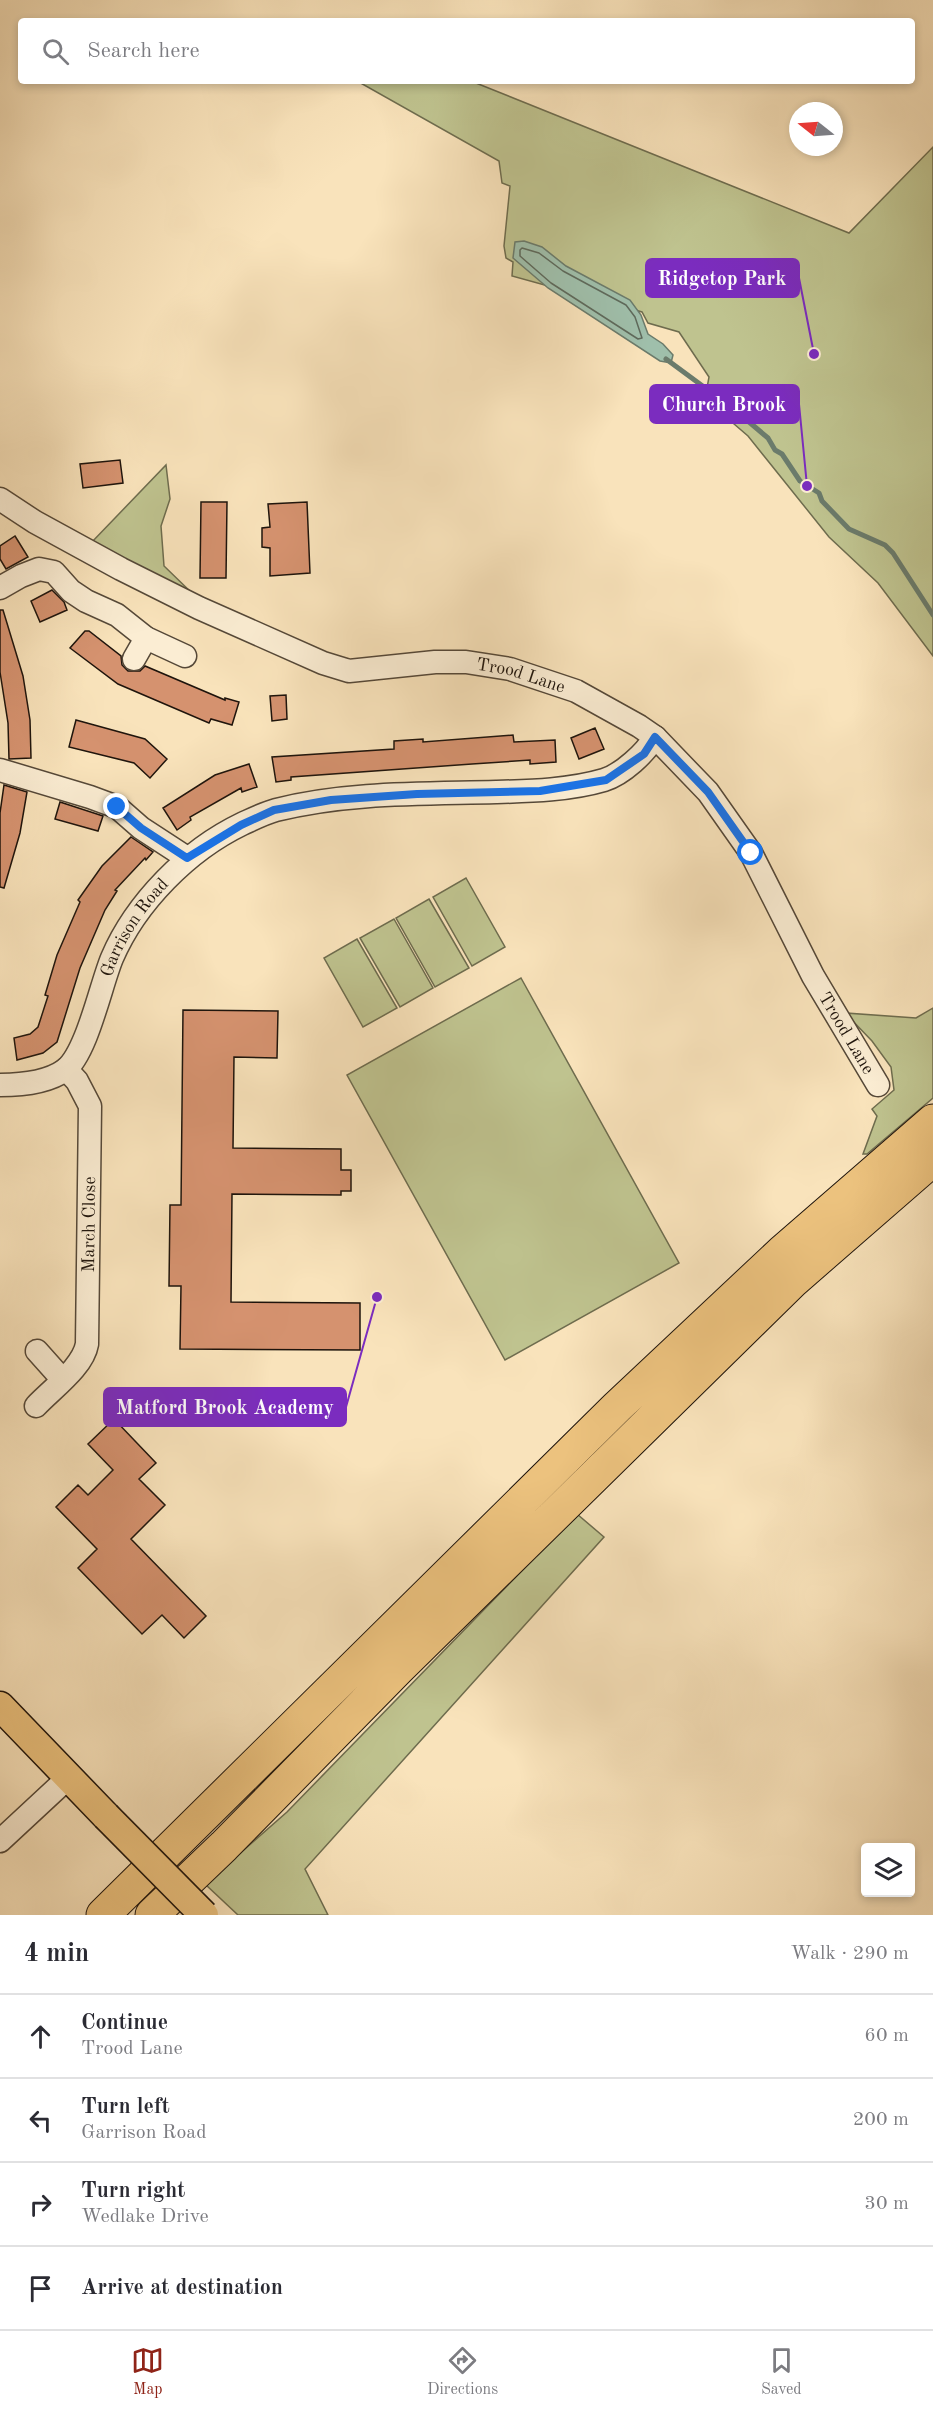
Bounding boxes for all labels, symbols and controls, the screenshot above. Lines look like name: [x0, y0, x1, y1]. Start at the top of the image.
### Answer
search box: [18, 18, 915, 84]
icon: search: [39, 35, 72, 68]
text: Search here: [87, 40, 200, 62]
north arrow: [789, 102, 843, 156]
callout: Ridgetop Park: [646, 259, 799, 297]
text: Ridgetop Park: [658, 270, 786, 290]
callout: Church Brook: [650, 385, 799, 423]
text: Church Brook: [662, 396, 786, 416]
street label: Trood Lane: [475, 656, 567, 697]
route end: [103, 793, 129, 819]
route start: [737, 839, 763, 865]
street label: Garrison Road: [98, 875, 172, 979]
street label: Trood Lane: [815, 989, 877, 1077]
street label: March Close: [80, 1176, 99, 1273]
callout: Matford Brook Academy: [104, 1388, 346, 1426]
text: Matford Brook Academy: [116, 1399, 334, 1419]
map controls: [861, 1843, 915, 1897]
button: layers: [861, 1843, 915, 1897]
text: 4 min: [24, 1941, 89, 1967]
text: Walk · 290 m: [790, 1944, 909, 1964]
text: Continue: [81, 2012, 168, 2034]
icon: ahead: [24, 2020, 57, 2053]
text: 60 m: [864, 2026, 909, 2046]
text: Trood Lane: [81, 2039, 183, 2059]
text: Turn left: [81, 2096, 170, 2118]
icon: left: [24, 2104, 57, 2137]
text: 200 m: [853, 2110, 909, 2130]
text: Garrison Road: [81, 2123, 207, 2143]
text: Turn right: [81, 2180, 185, 2202]
icon: right: [24, 2188, 57, 2221]
text: 30 m: [864, 2194, 909, 2214]
text: Wedlake Drive: [81, 2207, 209, 2227]
icon: arrive: [24, 2272, 57, 2305]
text: Arrive at destination: [81, 2277, 283, 2299]
tab: Map: [131, 2344, 164, 2400]
tab: Directions: [427, 2344, 498, 2400]
tab: Saved: [761, 2344, 802, 2400]

